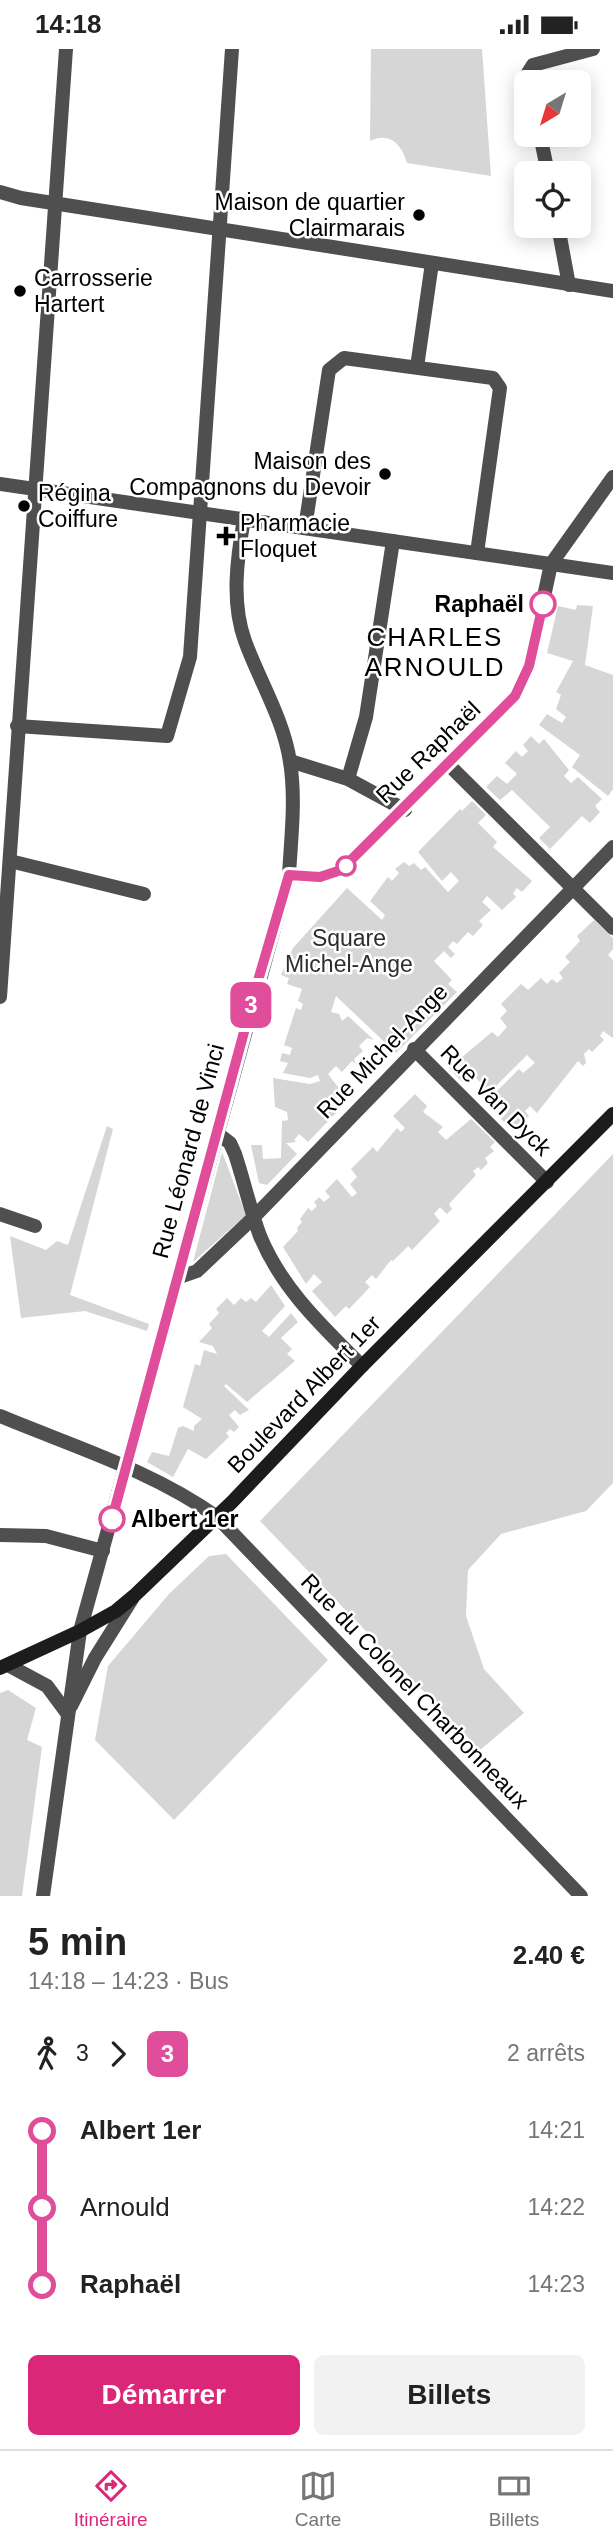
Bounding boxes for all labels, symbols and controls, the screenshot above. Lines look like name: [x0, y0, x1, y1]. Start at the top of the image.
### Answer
text: 14:18: [35, 9, 102, 39]
north arrow: [514, 70, 592, 147]
map controls: [514, 70, 591, 238]
button: locate: [514, 161, 591, 238]
place label: Maison de quartier Clairmarais: [215, 189, 405, 241]
marker: Maison de quartier Clairmarais: [411, 207, 427, 223]
place label: Carrosserie Hartert: [34, 265, 153, 317]
marker: Carrosserie Hartert: [12, 283, 28, 299]
place label: Maison des Compagnons du Devoir: [129, 448, 371, 500]
marker: Maison des Compagnons du Devoir: [377, 466, 393, 482]
place label: Régina Coiffure: [38, 480, 118, 532]
marker: Régina Coiffure: [16, 498, 32, 514]
place label: Pharmacie Floquet: [240, 510, 350, 562]
marker: Pharmacie Floquet: [218, 528, 234, 544]
place label: Raphaël: [435, 591, 524, 617]
marker: Raphaël: [530, 591, 556, 617]
district label: CHARLES ARNOULD: [364, 622, 506, 682]
street label: Rue Raphaël: [371, 696, 485, 808]
unlabelled marker: [336, 856, 356, 876]
park label: Square Michel-Ange: [285, 925, 413, 977]
street label: Rue Michel-Ange: [311, 979, 453, 1123]
line badge: 3: [228, 982, 274, 1028]
text: 3: [244, 991, 258, 1018]
street label: Rue Van Dyck: [435, 1039, 557, 1161]
street label: Rue Léonard de Vinci: [147, 1041, 229, 1261]
street label: Boulevard Albert 1er: [222, 1310, 386, 1478]
marker: Albert 1er: [99, 1506, 125, 1532]
place label: Albert 1er: [131, 1506, 238, 1532]
street label: Rue du Colonel Charbonneaux: [296, 1568, 534, 1814]
text: 5 min: [28, 1921, 127, 1963]
text: 2.40 €: [513, 1940, 585, 1970]
text: 14:18 – 14:23 · Bus: [28, 1968, 229, 1994]
icon: walk: [28, 2035, 66, 2073]
icon: forward: [99, 2035, 137, 2073]
text: 3: [76, 2040, 89, 2066]
text: 3: [161, 2040, 174, 2067]
text: 2 arrêts: [507, 2040, 585, 2066]
text: Albert 1er: [80, 2115, 201, 2145]
text: 14:21: [527, 2117, 585, 2143]
text: Arnould: [80, 2192, 170, 2222]
text: 14:22: [527, 2194, 585, 2220]
text: Raphaël: [80, 2269, 181, 2299]
text: 14:23: [527, 2271, 585, 2297]
button: Démarrer: [28, 2355, 300, 2435]
button: Billets: [314, 2355, 585, 2435]
tab: Itinéraire: [74, 2467, 148, 2531]
tab: Carte: [295, 2467, 341, 2531]
tab: Billets: [489, 2467, 539, 2531]

